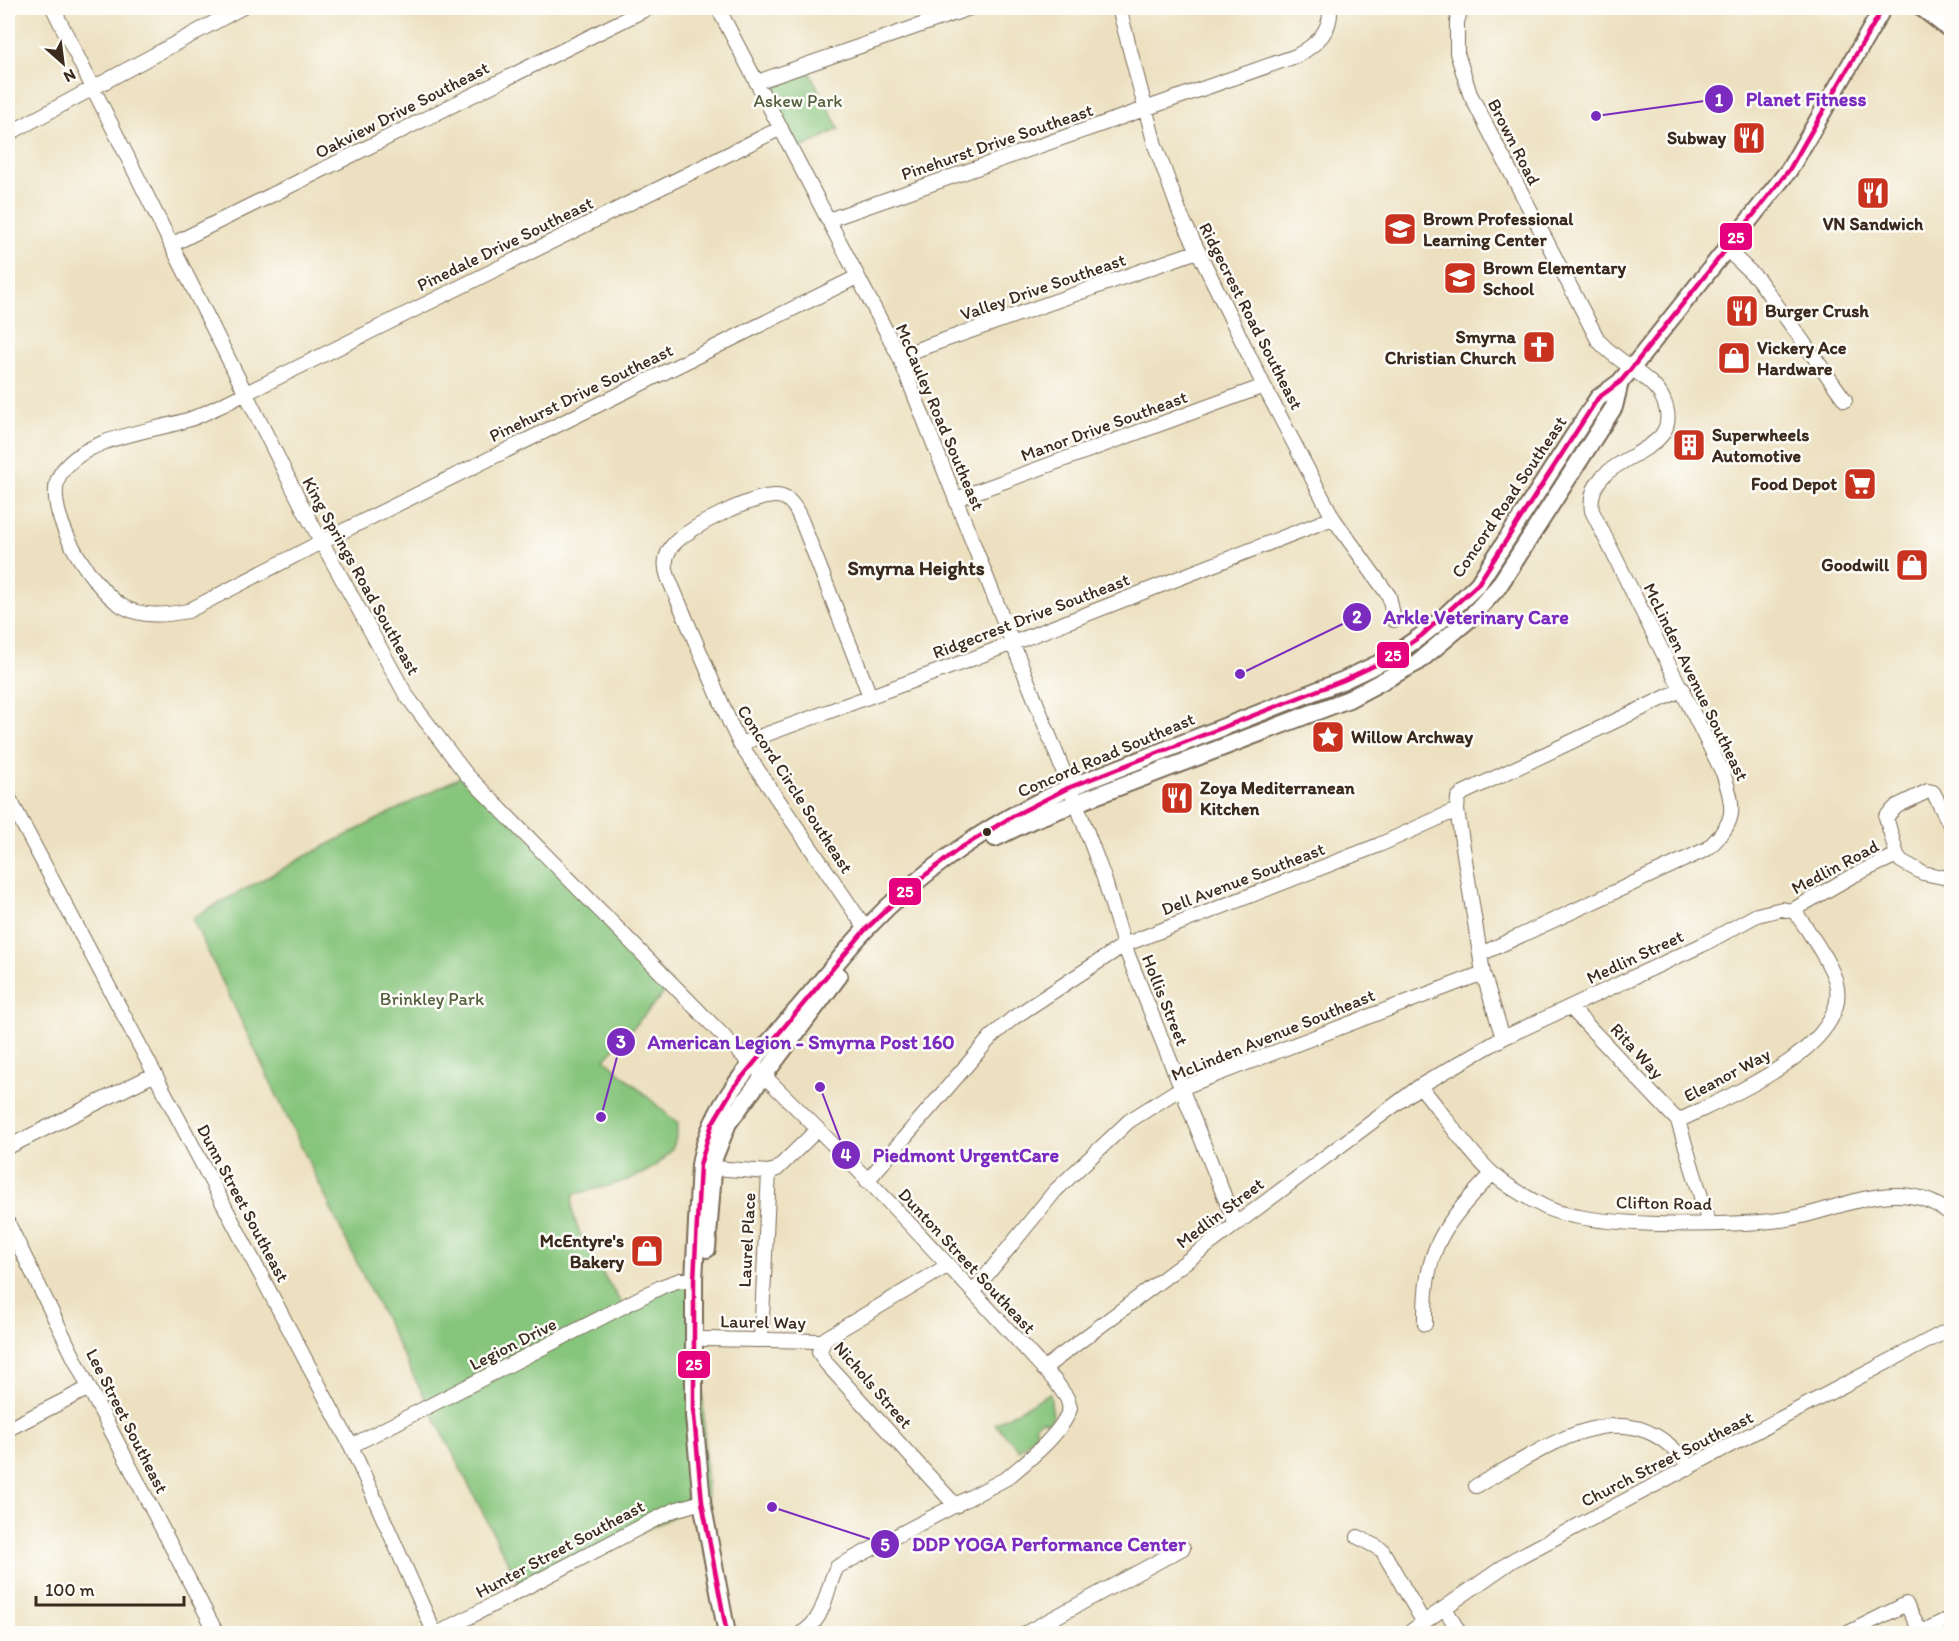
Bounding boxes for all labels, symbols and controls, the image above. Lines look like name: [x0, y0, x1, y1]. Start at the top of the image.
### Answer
north arrow: [33, 33, 93, 93]
street label: Oakview Drive Southeast: [311, 56, 493, 163]
text: N: [61, 65, 79, 87]
callout: Planet Fitness: [1704, 80, 1879, 118]
text: Planet Fitness: [1746, 87, 1866, 111]
text: 1: [1715, 89, 1724, 111]
park label: Askew Park: [753, 90, 843, 112]
street label: Brown Road: [1483, 95, 1545, 189]
street label: Pinehurst Drive Southeast: [898, 99, 1096, 185]
restaurant icon: Subway: [1731, 120, 1767, 156]
place label: Subway: [1667, 127, 1726, 149]
restaurant icon: VN Sandwich: [1855, 175, 1891, 211]
street label: Pinedale Drive Southeast: [413, 192, 597, 296]
place label: Brown Professional Learning Center: [1423, 208, 1574, 251]
school or university icon: Brown Professional Learning Center: [1382, 211, 1418, 247]
place label: VN Sandwich: [1823, 213, 1924, 235]
street label: Ridgecrest Road Southeast: [1194, 219, 1308, 414]
line badge: 25: [1719, 222, 1753, 251]
text: 25: [1728, 228, 1745, 247]
street label: Valley Drive Southeast: [958, 248, 1129, 326]
place label: Brown Elementary School: [1483, 257, 1626, 300]
school or university icon: Brown Elementary School: [1442, 260, 1478, 296]
restaurant icon: Burger Crush: [1724, 293, 1760, 329]
place label: Burger Crush: [1765, 300, 1869, 322]
street label: McCauley Road Southeast: [891, 320, 989, 514]
place label: Smyrna Christian Church: [1385, 326, 1517, 369]
church icon: Smyrna Christian Church: [1521, 329, 1557, 365]
place label: Vickery Ace Hardware: [1757, 337, 1847, 380]
street label: Pinehurst Drive Southeast: [486, 339, 677, 447]
shop icon: Vickery Ace Hardware: [1716, 340, 1752, 376]
street label: Manor Drive Southeast: [1018, 386, 1190, 466]
street label: Concord Road Southeast: [1447, 412, 1571, 582]
place label: Superwheels Automotive: [1711, 424, 1809, 467]
building icon: Superwheels Automotive: [1671, 427, 1707, 463]
supermarket icon: Food Depot: [1842, 466, 1878, 502]
street label: King Springs Road Southeast: [297, 473, 425, 679]
place label: Food Depot: [1751, 473, 1837, 495]
shop icon: Goodwill: [1894, 547, 1930, 583]
place label: Goodwill: [1821, 554, 1890, 576]
district label: Smyrna Heights: [847, 556, 985, 581]
street label: Ridgecrest Drive Southeast: [929, 568, 1133, 664]
street label: McLinden Avenue Southeast: [1638, 579, 1754, 785]
callout: Arkle Veterinary Care: [1342, 598, 1581, 636]
text: Arkle Veterinary Care: [1382, 605, 1569, 630]
text: 2: [1352, 606, 1362, 628]
line badge: 25: [1376, 641, 1410, 669]
text: 25: [1385, 646, 1402, 665]
street label: Concord Circle Southeast: [732, 701, 858, 878]
street label: Concord Road Southeast: [1014, 708, 1198, 802]
place icon: Willow Archway: [1310, 719, 1346, 755]
place label: Willow Archway: [1351, 726, 1474, 748]
place label: Zoya Mediterranean Kitchen: [1200, 777, 1355, 820]
restaurant icon: Zoya Mediterranean Kitchen: [1159, 780, 1195, 816]
unlabelled marker: [981, 826, 993, 838]
street label: Medlin Road: [1787, 835, 1883, 899]
street label: Dell Avenue Southeast: [1158, 838, 1328, 920]
line badge: 25: [888, 877, 922, 906]
text: 25: [897, 882, 914, 901]
street label: Medlin Street: [1583, 925, 1687, 989]
street label: Hollis Street: [1137, 951, 1193, 1049]
street label: McLinden Avenue Southeast: [1168, 984, 1378, 1086]
park label: Brinkley Park: [380, 988, 485, 1010]
street label: Rita Way: [1606, 1019, 1669, 1084]
callout: American Legion - Smyrna Post 160: [606, 1023, 966, 1061]
text: American Legion - Smyrna Post 160: [646, 1030, 955, 1055]
text: 3: [616, 1031, 626, 1053]
street label: Eleanor Way: [1680, 1043, 1775, 1107]
street label: Dunn Street Southeast: [192, 1120, 294, 1286]
callout: Piedmont UrgentCare: [831, 1136, 1071, 1174]
text: Piedmont UrgentCare: [873, 1143, 1060, 1168]
text: 4: [841, 1144, 852, 1166]
street label: Medlin Street: [1172, 1173, 1268, 1253]
street label: Dunton Street Southeast: [894, 1183, 1040, 1339]
street label: Clifton Road: [1616, 1191, 1713, 1215]
street label: Laurel Place: [734, 1192, 760, 1288]
place label: McEntyre's Bakery: [540, 1230, 624, 1273]
shop icon: McEntyre's Bakery: [629, 1233, 665, 1269]
street label: Laurel Way: [720, 1310, 807, 1334]
street label: Legion Drive: [466, 1313, 560, 1375]
street label: Nichols Street: [829, 1337, 917, 1433]
street label: Lee Street Southeast: [81, 1345, 173, 1497]
line badge: 25: [677, 1350, 711, 1379]
text: 25: [686, 1355, 703, 1374]
street label: Church Street Southeast: [1577, 1406, 1757, 1512]
street label: Hunter Street Southeast: [472, 1495, 649, 1603]
callout: DDP YOGA Performance Center: [870, 1525, 1197, 1563]
text: DDP YOGA Performance Center: [912, 1532, 1187, 1556]
text: 5: [880, 1534, 890, 1556]
scale bar: [36, 1569, 184, 1607]
text: 100 m: [45, 1579, 95, 1601]

